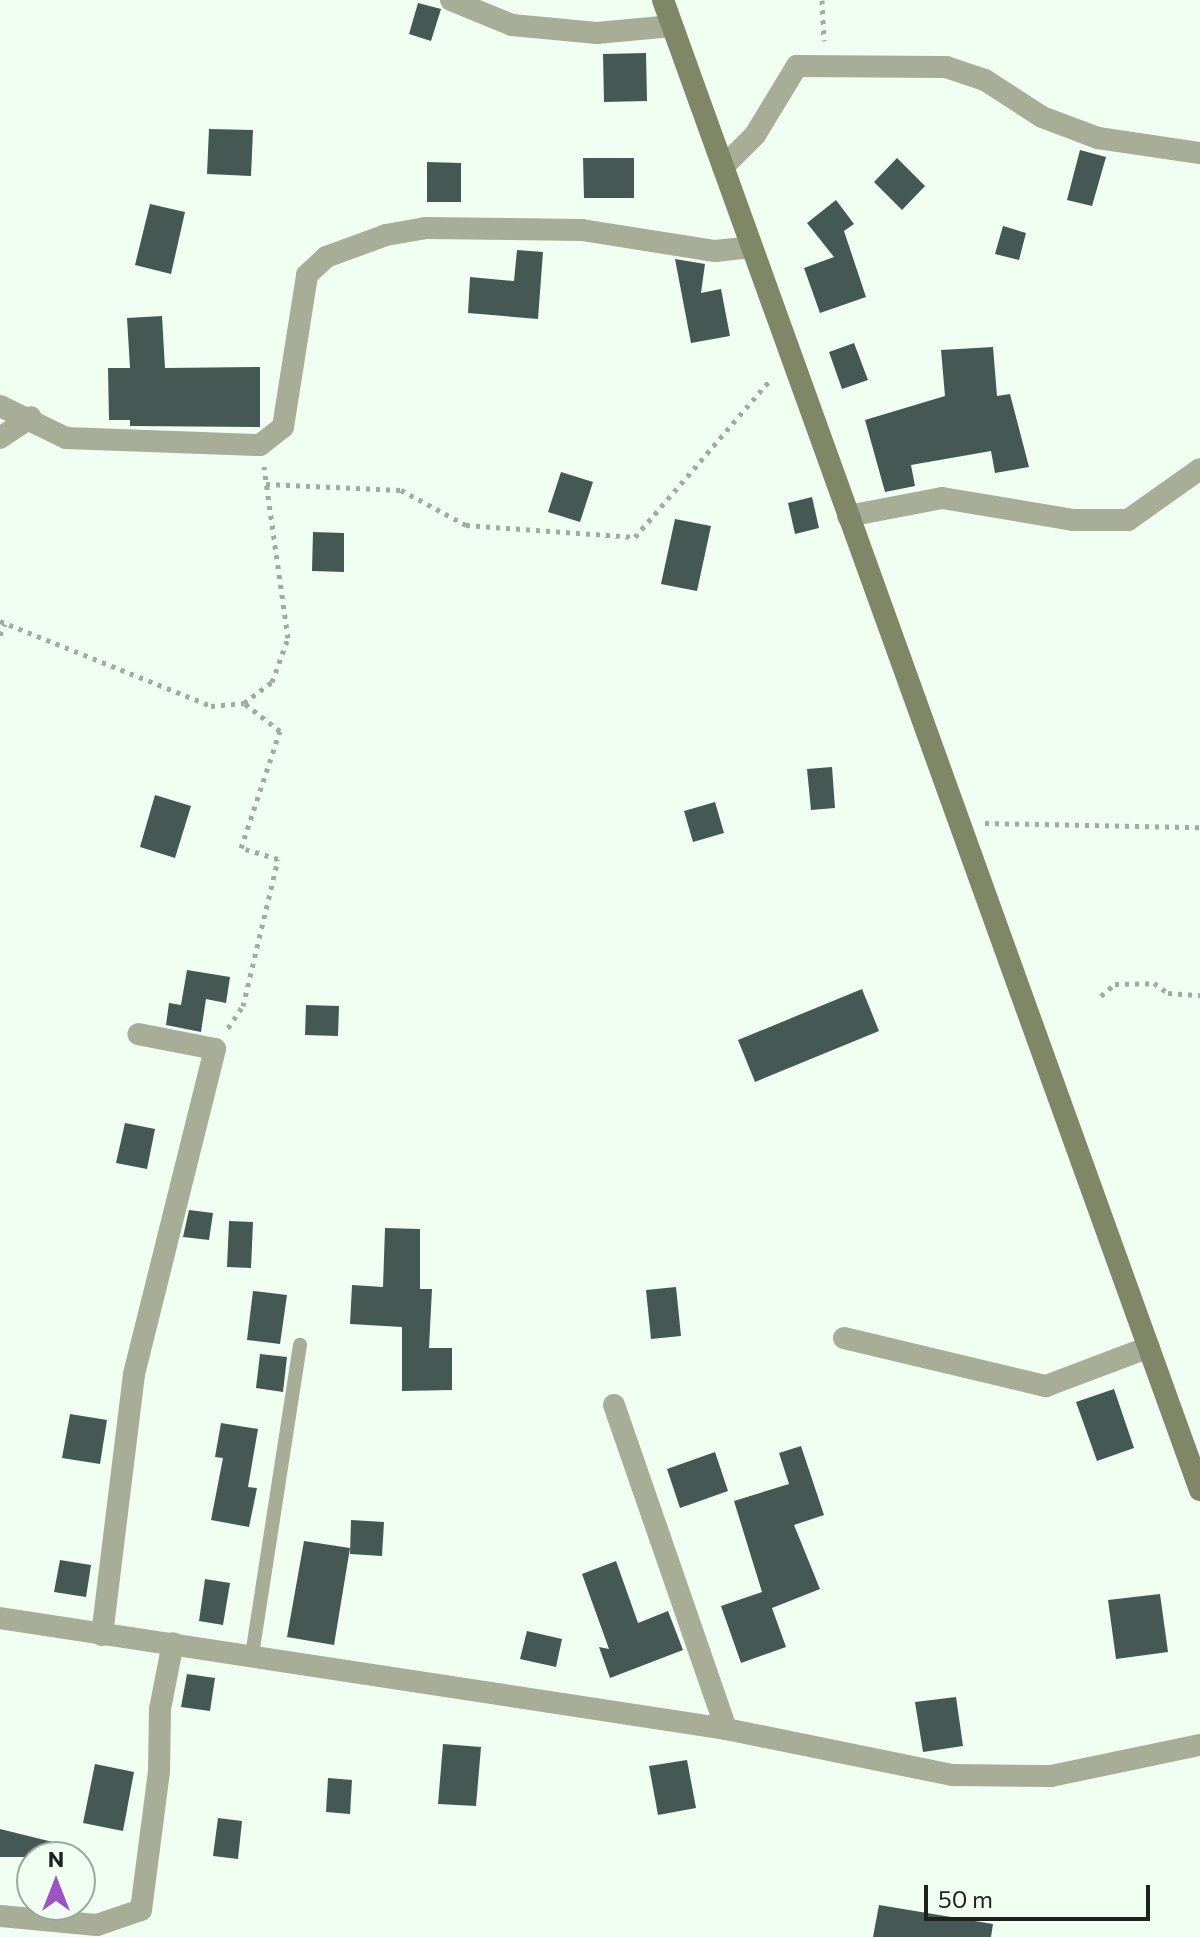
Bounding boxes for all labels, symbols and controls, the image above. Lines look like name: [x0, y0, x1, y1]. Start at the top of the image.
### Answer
north arrow: [16, 1841, 96, 1921]
text: N: [48, 1845, 64, 1872]
scale bar: [928, 1869, 1154, 1919]
text: 50 m: [938, 1884, 993, 1913]

